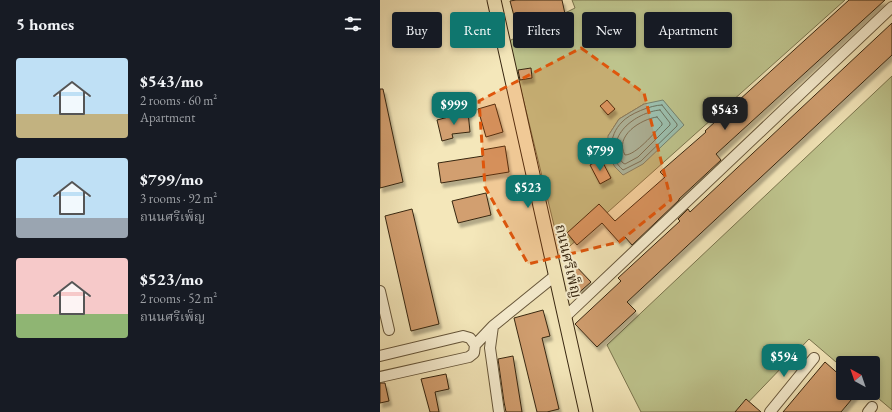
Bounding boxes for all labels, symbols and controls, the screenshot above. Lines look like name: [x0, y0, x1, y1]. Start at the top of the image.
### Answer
chip: Buy: [392, 12, 442, 48]
chip: Rent: [450, 12, 505, 48]
chip: Filters: [513, 12, 574, 48]
chip: New: [582, 12, 636, 48]
chip: Apartment: [644, 12, 732, 48]
text: 5 homes: [16, 13, 74, 35]
icon: filters: [342, 13, 364, 35]
text: $543/mo: [140, 70, 203, 92]
icon: home: [48, 74, 96, 122]
text: 2 rooms · 60 m²: [140, 92, 217, 109]
pin: $999: [430, 92, 478, 126]
text: $999: [441, 96, 467, 113]
pin: $543: [701, 97, 749, 131]
text: $543: [712, 101, 738, 118]
text: Apartment: [140, 109, 195, 126]
pin: $799: [576, 138, 624, 172]
text: $799: [587, 142, 613, 159]
text: $799/mo: [140, 168, 203, 190]
icon: home: [48, 174, 96, 222]
pin: $523: [504, 175, 552, 209]
text: $523: [515, 179, 541, 196]
text: 3 rooms · 92 m²: [140, 190, 217, 207]
text: ถนนศรีเพ็ญ: [140, 208, 205, 225]
street label: ถนนศรีเพ็ญ: [551, 222, 587, 300]
text: $523/mo: [140, 268, 203, 290]
icon: home: [48, 274, 96, 322]
text: 2 rooms · 52 m²: [140, 290, 217, 307]
text: ถนนศรีเพ็ญ: [140, 308, 205, 325]
pin: $594: [760, 344, 808, 378]
text: $594: [771, 348, 797, 365]
north arrow: [836, 356, 880, 400]
map controls: [836, 356, 880, 400]

